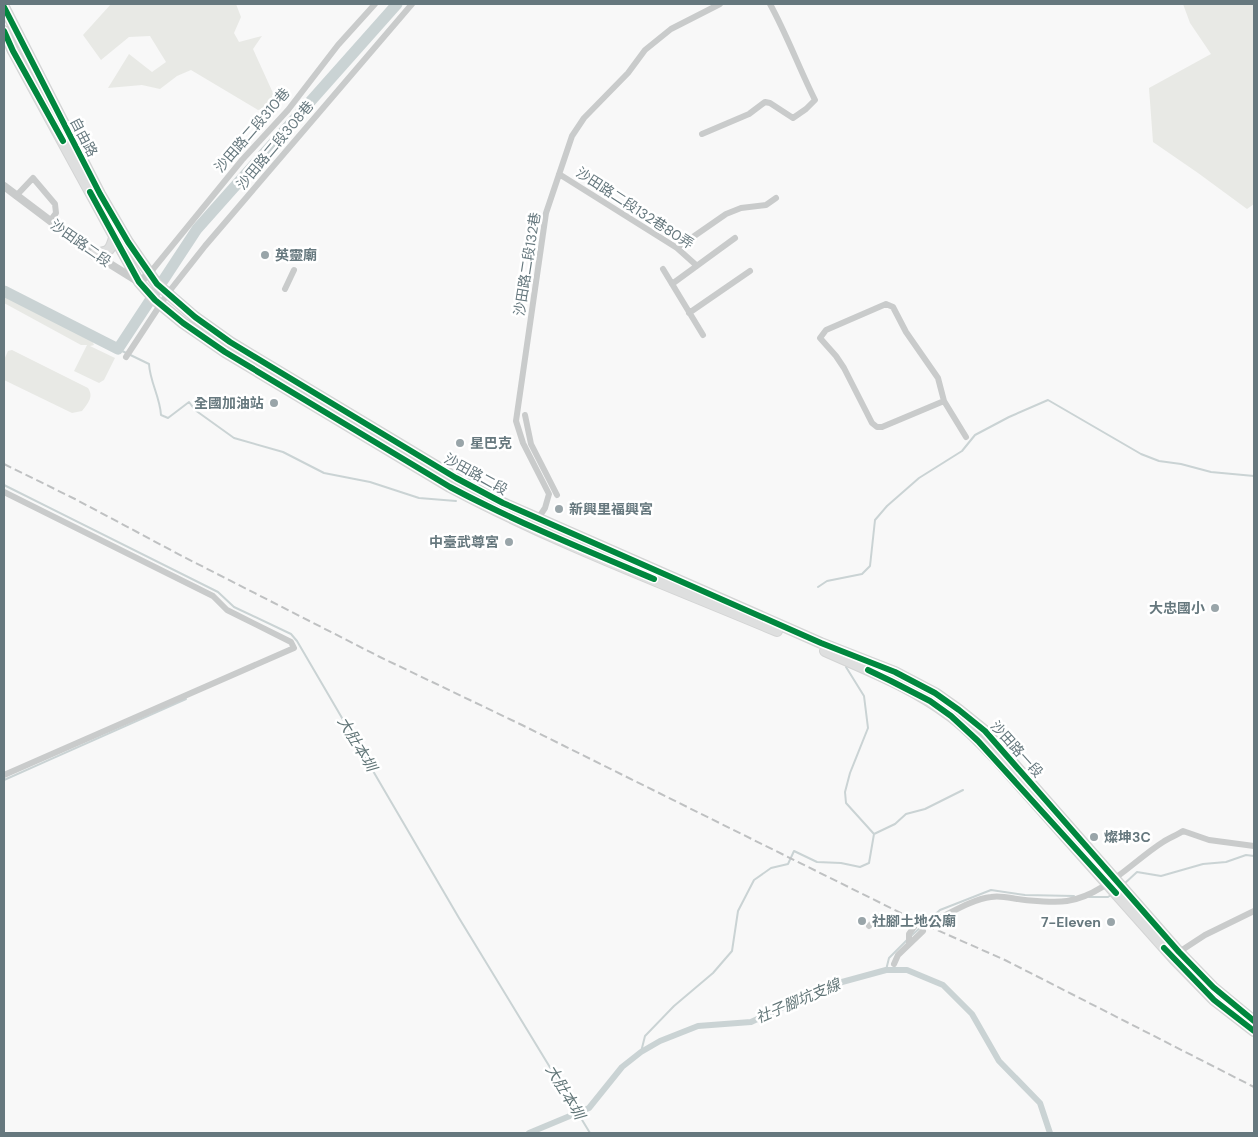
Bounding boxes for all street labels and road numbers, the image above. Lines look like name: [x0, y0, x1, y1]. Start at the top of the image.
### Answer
street label: 沙田路二段310巷: [210, 84, 294, 176]
street label: 沙田路二段308巷: [233, 97, 317, 193]
street label: 自由路: [66, 114, 102, 160]
street label: 沙田路二段132巷80弄: [573, 163, 697, 253]
street label: 沙田路二段132巷: [510, 211, 544, 317]
street label: 沙田路二段: [47, 216, 115, 270]
street label: 沙田路二段: [441, 449, 511, 499]
street label: 沙田路一段: [987, 717, 1047, 781]

